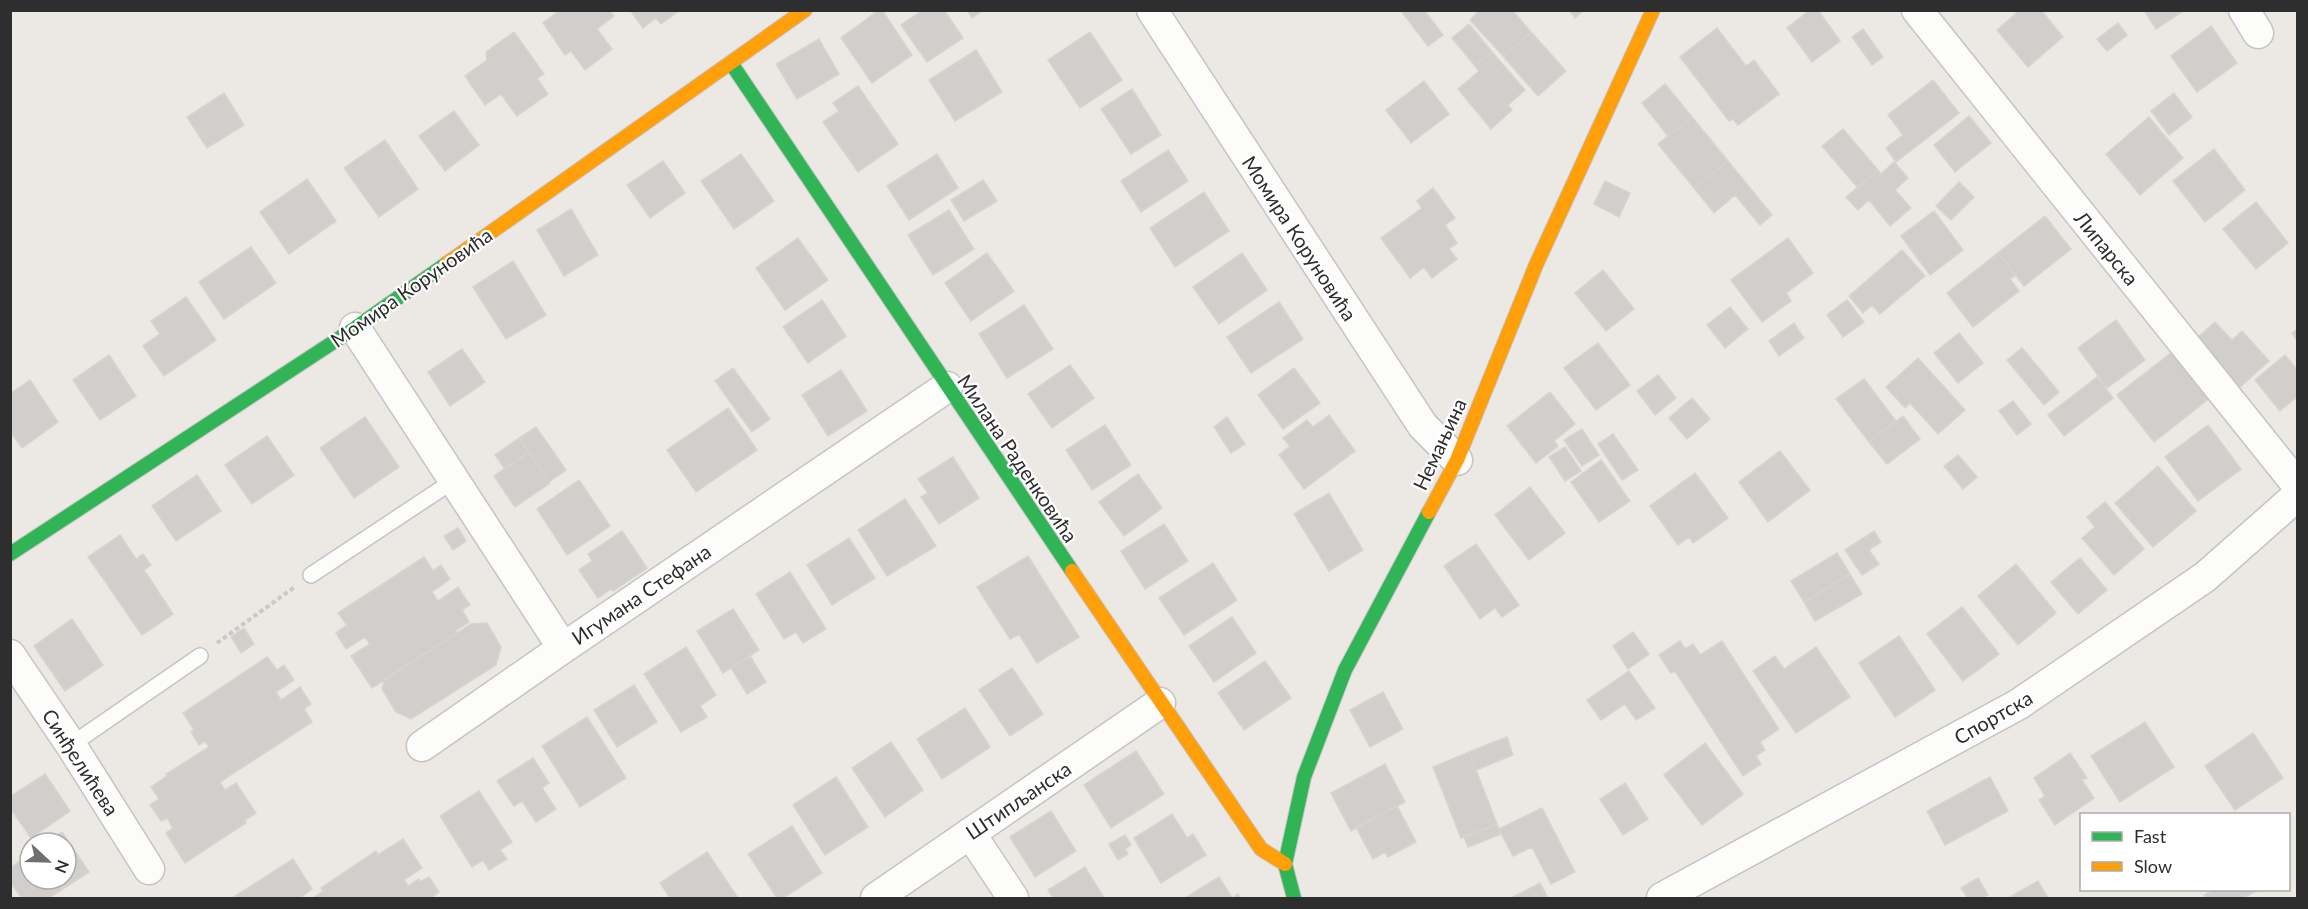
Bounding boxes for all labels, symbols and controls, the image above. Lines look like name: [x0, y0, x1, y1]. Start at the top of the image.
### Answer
street label: Момира Коруновића: [1238, 151, 1362, 325]
street label: Липарска: [2069, 205, 2144, 290]
street label: Момира Коруновића: [326, 222, 496, 352]
street label: Милана Раденковића: [953, 369, 1083, 547]
street label: Немањина: [1407, 394, 1471, 494]
street label: Игумана Стефана: [567, 539, 715, 649]
street label: Спортска: [1950, 685, 2036, 749]
street label: Синђелићева: [38, 704, 124, 820]
street label: Штипљанска: [961, 756, 1075, 844]
legend: [2080, 813, 2290, 891]
text: Fast: [2134, 825, 2167, 847]
north arrow: [18, 831, 78, 891]
text: Slow: [2134, 855, 2172, 877]
text: N: [51, 858, 73, 876]

